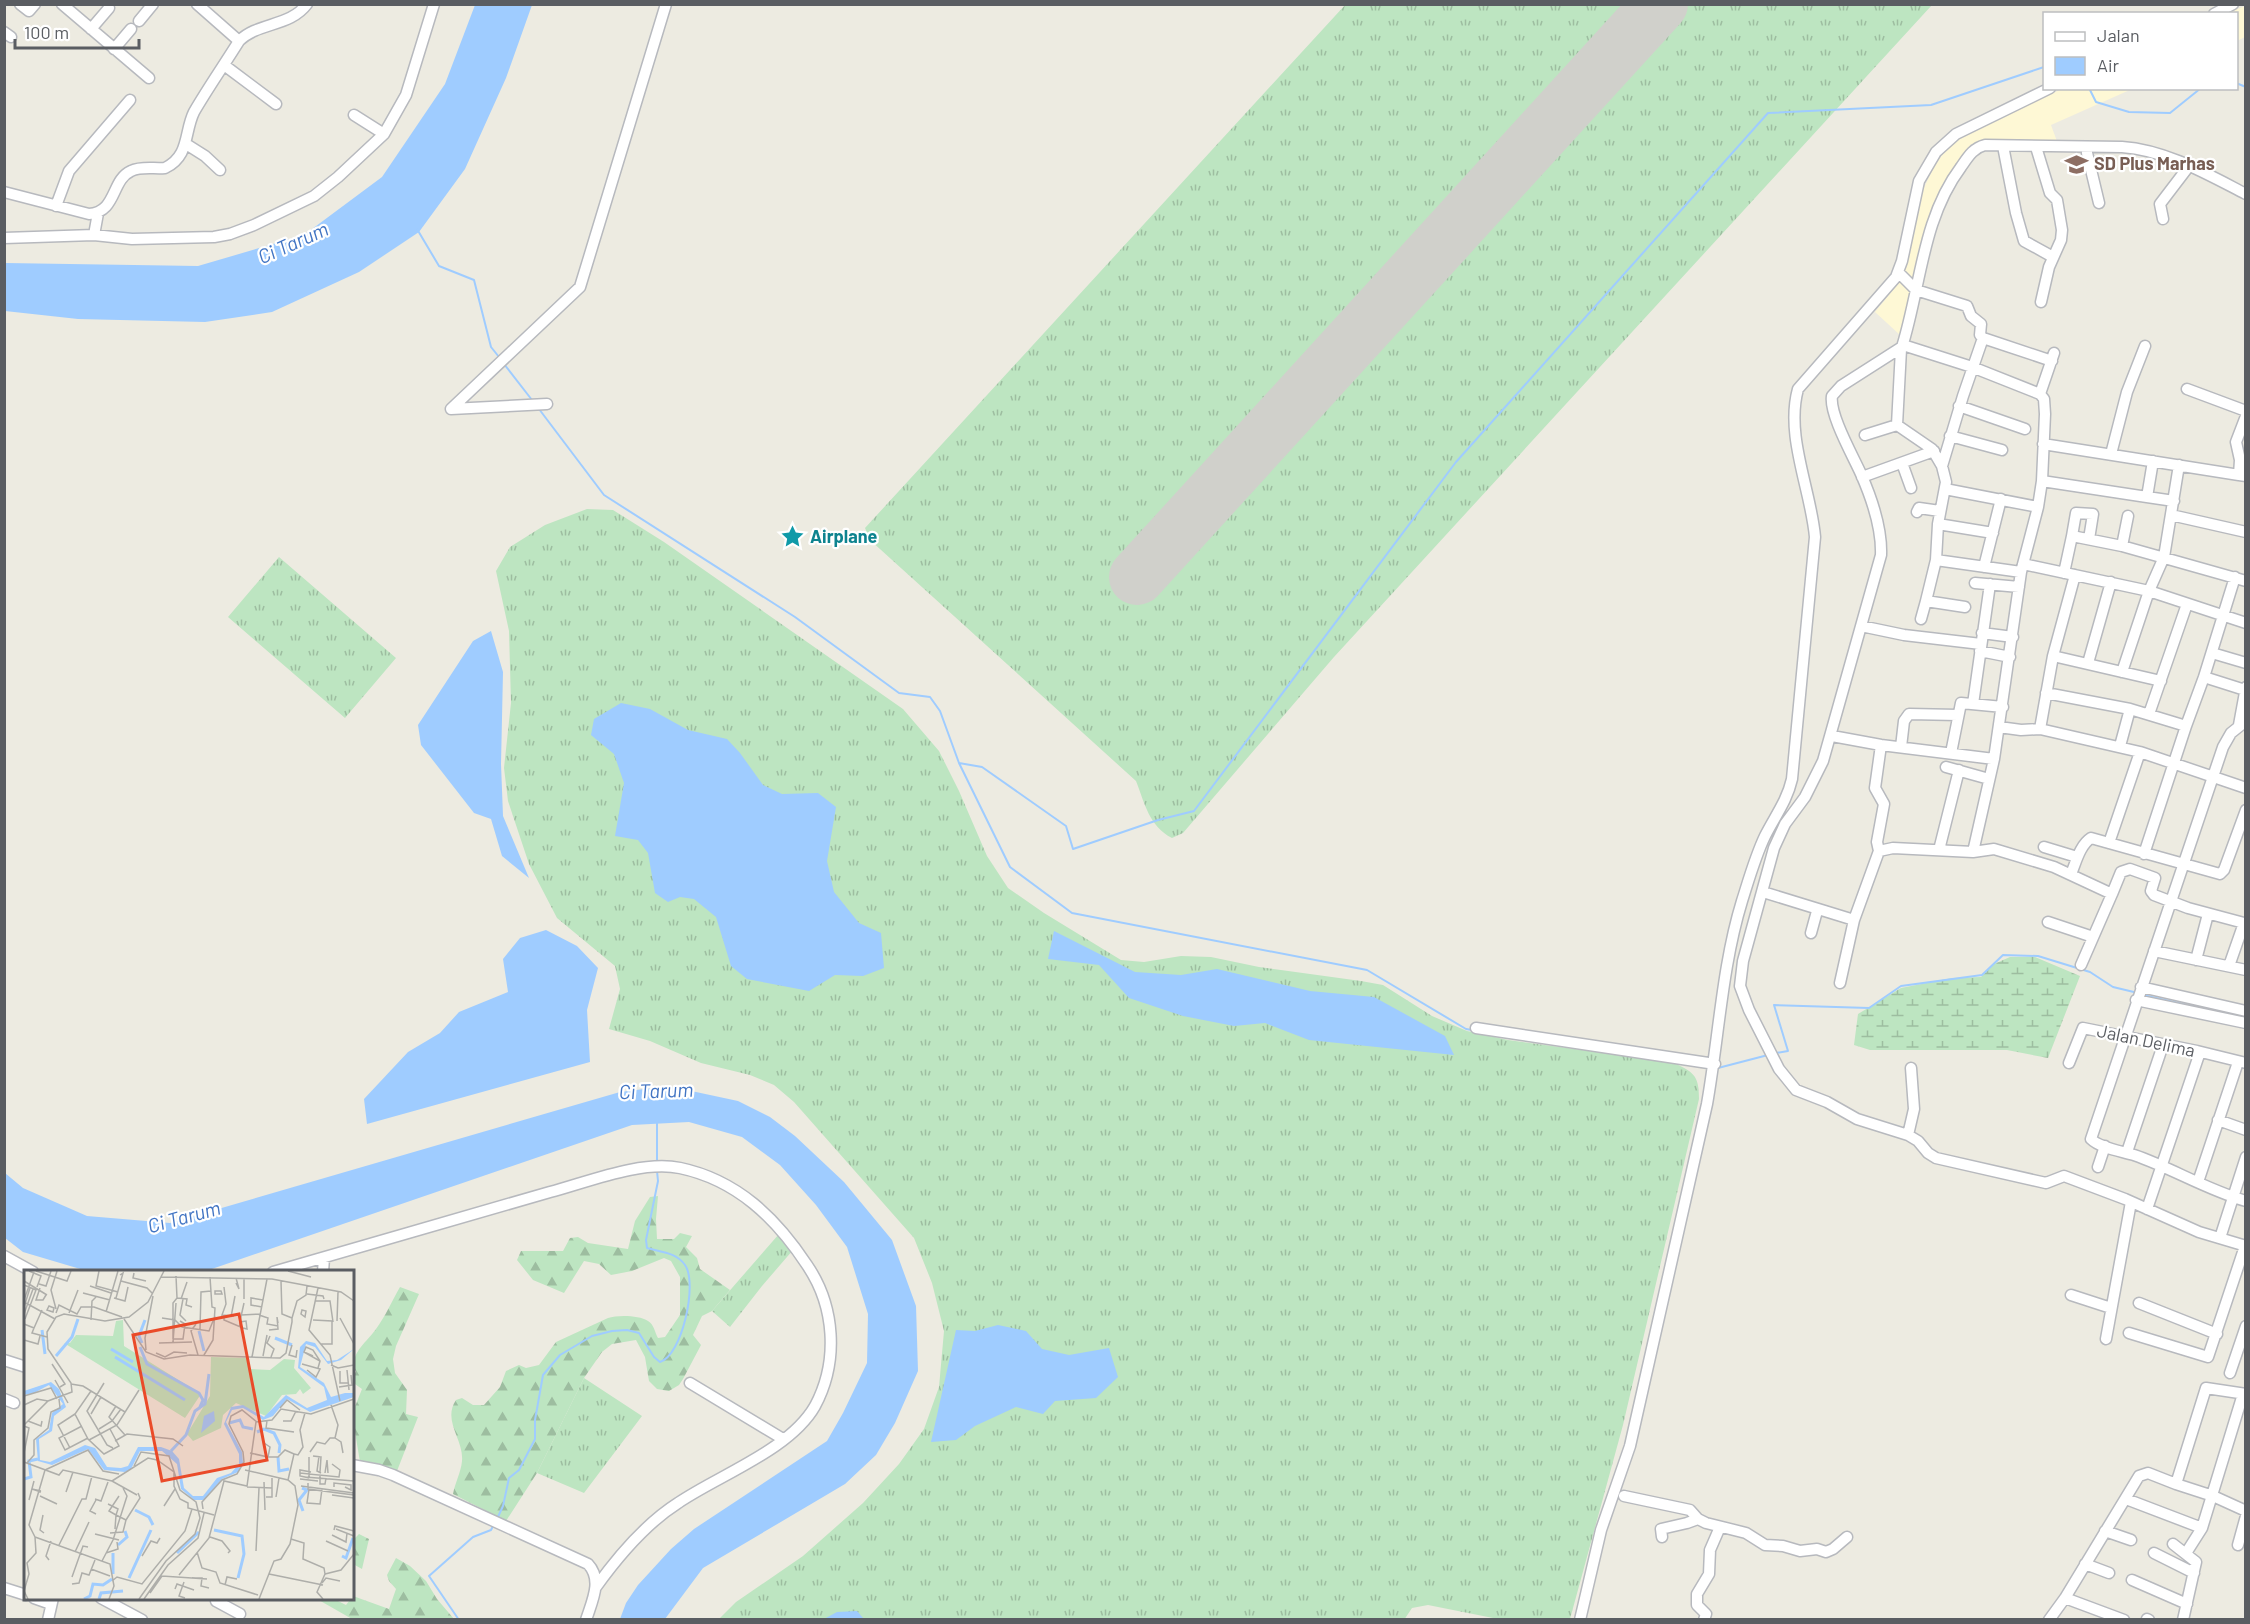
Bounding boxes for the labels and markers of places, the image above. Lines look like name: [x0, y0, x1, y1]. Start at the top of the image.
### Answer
school or university icon: SD Plus Marhas: [2063, 151, 2089, 177]
place label: SD Plus Marhas: [2094, 152, 2215, 174]
place icon: Airplane: [779, 524, 805, 550]
place label: Airplane: [810, 525, 877, 547]

